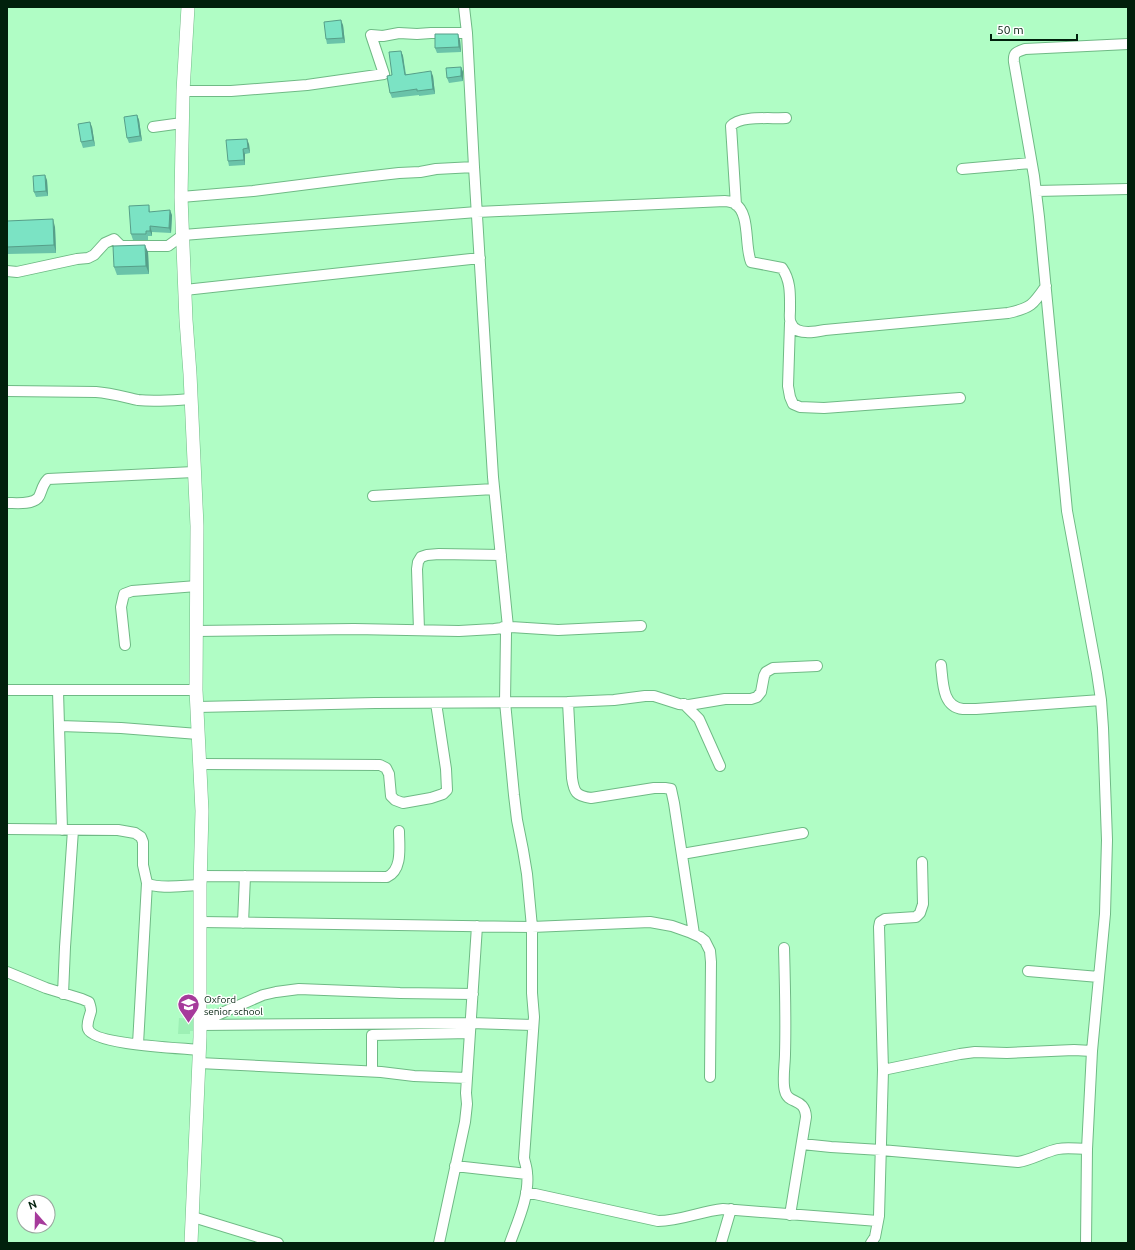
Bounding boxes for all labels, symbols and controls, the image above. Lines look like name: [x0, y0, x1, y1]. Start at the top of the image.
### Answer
scale bar: [991, 16, 1077, 42]
text: 50 m: [997, 23, 1024, 36]
school or university icon: Oxford senior school: [175, 992, 201, 1025]
place label: Oxford senior school: [204, 994, 263, 1017]
north arrow: [16, 1194, 56, 1234]
text: N: [27, 1198, 38, 1212]

